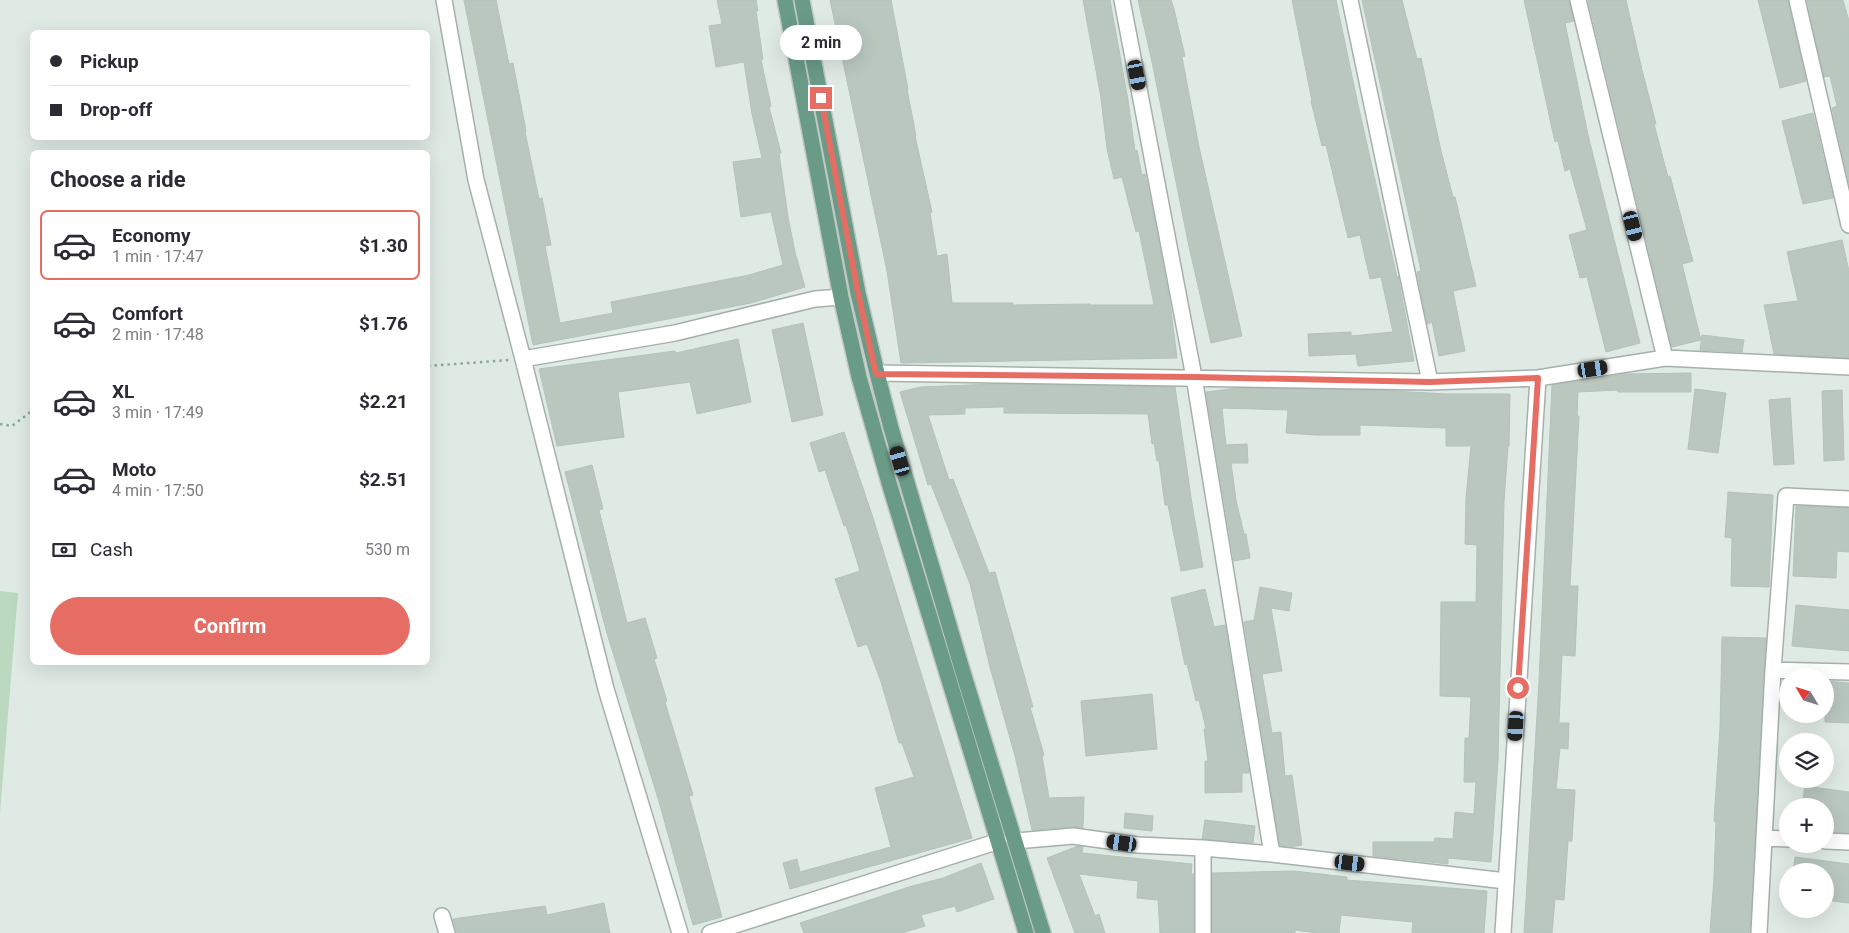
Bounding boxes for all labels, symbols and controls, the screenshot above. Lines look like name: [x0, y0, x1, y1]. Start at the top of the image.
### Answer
callout: 2 min: [780, 26, 862, 61]
text: 2 min: [801, 33, 841, 52]
text: Pickup: [80, 50, 139, 73]
car: [1126, 59, 1147, 91]
route end: [810, 87, 832, 109]
text: Drop-off: [80, 98, 152, 121]
text: Choose a ride: [50, 167, 186, 192]
car: [1622, 210, 1643, 242]
icon: car: [52, 223, 97, 268]
text: Economy: [112, 224, 191, 247]
text: $1.30: [359, 234, 408, 257]
text: 1 min · 17:47: [112, 247, 204, 266]
icon: car: [52, 301, 97, 346]
text: Comfort: [112, 302, 183, 325]
text: $1.76: [359, 312, 408, 335]
text: 2 min · 17:48: [112, 325, 204, 344]
car: [1577, 359, 1608, 379]
icon: car: [52, 379, 97, 424]
text: XL: [112, 380, 134, 403]
text: $2.21: [359, 390, 408, 413]
text: 3 min · 17:49: [112, 403, 204, 422]
car: [888, 445, 911, 477]
icon: car: [52, 457, 97, 502]
text: Moto: [112, 458, 156, 481]
text: $2.51: [359, 468, 408, 491]
text: 4 min · 17:50: [112, 481, 204, 500]
icon: cash: [50, 536, 78, 564]
text: Cash: [90, 538, 133, 561]
text: 530 m: [365, 540, 410, 559]
button: Confirm: [50, 597, 410, 655]
north arrow: [1779, 668, 1834, 722]
map controls: [1779, 668, 1834, 918]
route start: [1507, 677, 1529, 699]
car: [1507, 711, 1524, 741]
button: layers: [1779, 733, 1834, 788]
button: +: [1779, 798, 1834, 853]
car: [1106, 833, 1137, 853]
car: [1334, 854, 1365, 872]
button: −: [1779, 863, 1834, 918]

